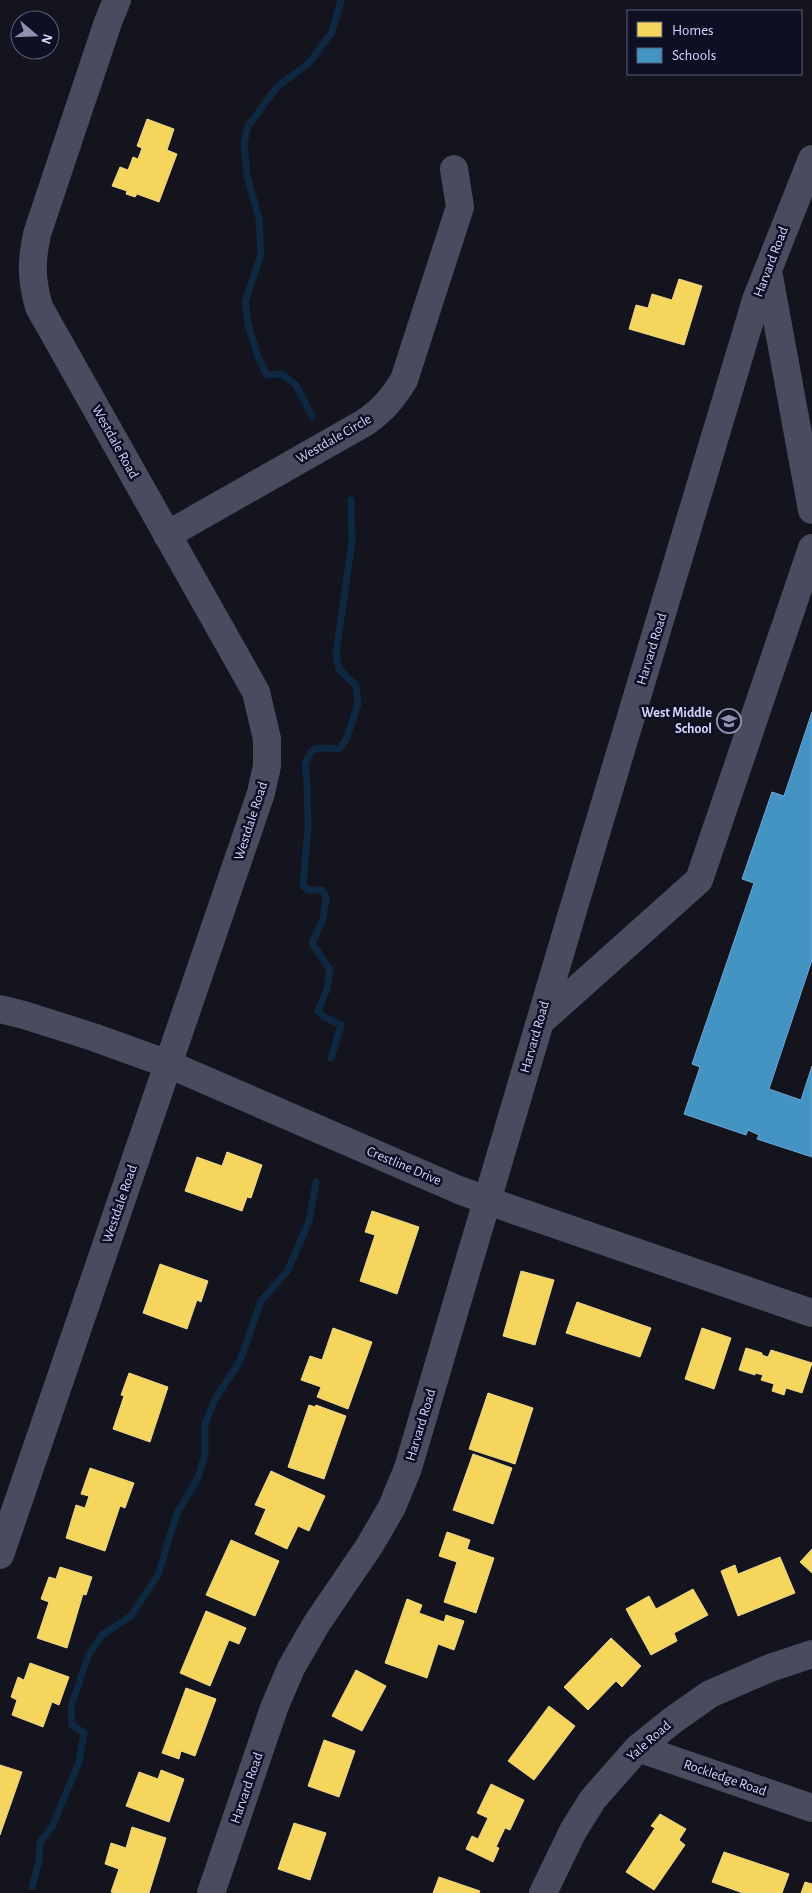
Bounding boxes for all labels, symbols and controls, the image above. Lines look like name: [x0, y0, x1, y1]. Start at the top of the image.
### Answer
north arrow: [10, 10, 60, 60]
legend: [627, 10, 802, 75]
text: Homes: [672, 23, 714, 38]
text: N: [38, 32, 55, 46]
text: Schools: [672, 48, 716, 63]
street label: Harvard Road: [751, 225, 791, 299]
street label: Westdale Road: [89, 403, 141, 481]
street label: Westdale Circle: [294, 412, 374, 466]
street label: Harvard Road: [634, 611, 670, 687]
place label: West Middle School: [641, 706, 712, 736]
school or university icon: West Middle School: [716, 708, 742, 734]
street label: Westdale Road: [232, 780, 270, 862]
street label: Harvard Road: [518, 999, 552, 1075]
street label: Crestline Drive: [365, 1144, 443, 1188]
street label: Westdale Road: [100, 1163, 140, 1245]
street label: Harvard Road: [403, 1387, 439, 1463]
street label: Yale Road: [624, 1718, 674, 1764]
street label: Harvard Road: [228, 1751, 266, 1825]
street label: Rockledge Road: [682, 1757, 768, 1799]

